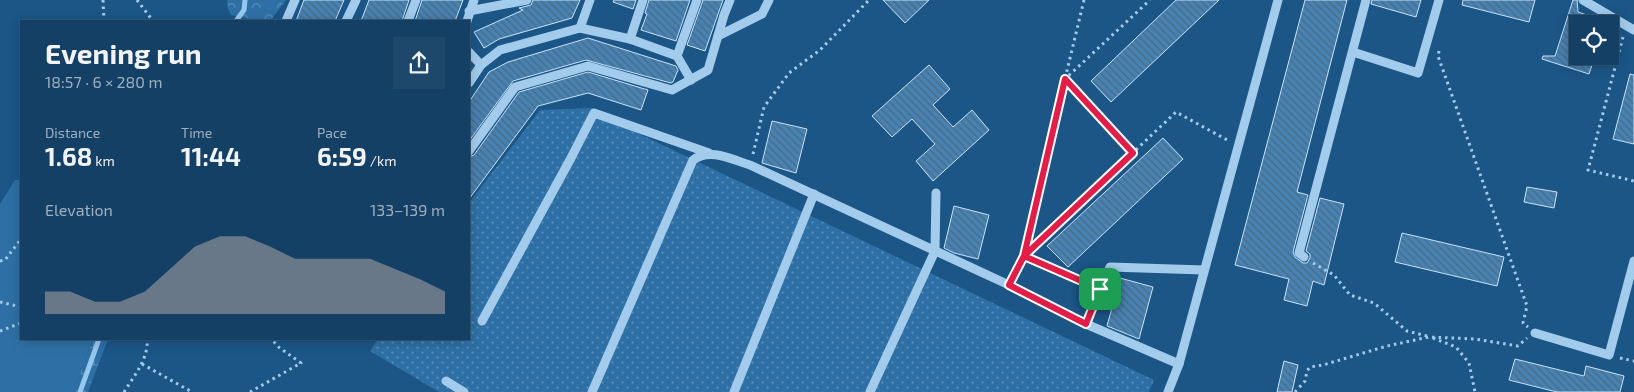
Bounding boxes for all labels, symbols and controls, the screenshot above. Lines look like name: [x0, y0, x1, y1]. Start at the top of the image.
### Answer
map controls: [1569, 15, 1619, 65]
button: locate: [1569, 15, 1619, 65]
text: Evening run: [45, 36, 202, 70]
button: share: [393, 37, 445, 89]
text: 18:57 · 6 × 280 m: [45, 72, 163, 91]
text: Distance: [45, 124, 100, 141]
text: Time: [181, 124, 212, 141]
text: Pace: [317, 124, 347, 141]
text: 1.68: [45, 141, 92, 171]
text: 11:44: [181, 141, 241, 171]
text: 6:59: [317, 141, 367, 171]
text: km: [92, 152, 115, 169]
text: /km: [367, 152, 396, 169]
text: Elevation: [45, 200, 113, 219]
text: 133–139 m: [370, 200, 445, 219]
pin: [1079, 268, 1121, 310]
icon: arrive: [1086, 275, 1114, 303]

